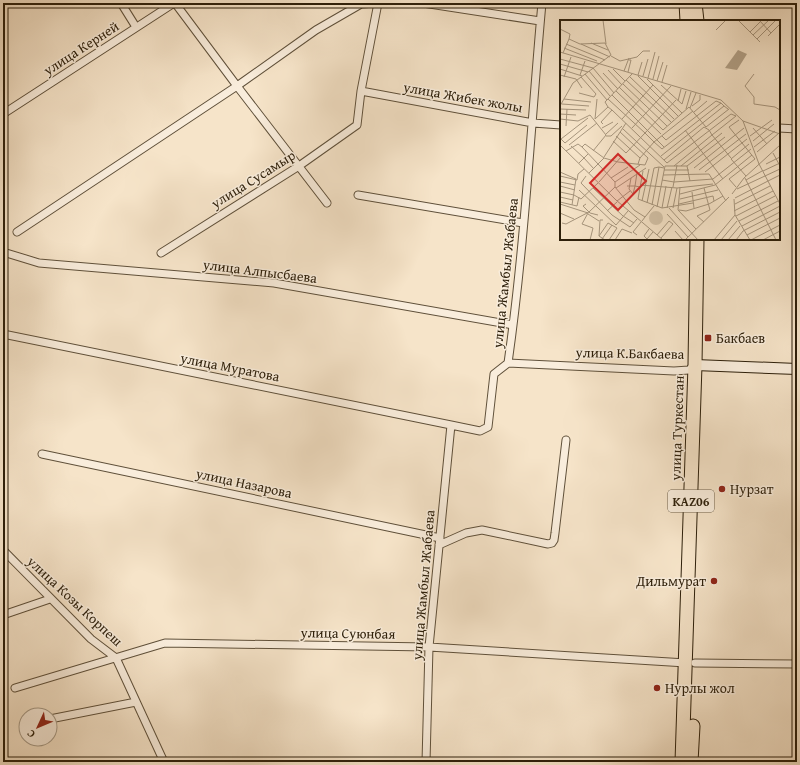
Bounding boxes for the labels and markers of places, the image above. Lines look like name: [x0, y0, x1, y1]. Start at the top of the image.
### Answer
place label: Бакбаев: [716, 328, 765, 348]
marker: Бакбаев: [703, 333, 713, 343]
place label: Нурзат: [730, 479, 774, 499]
marker: Нурзат: [717, 484, 727, 494]
place label: Дильмурат: [635, 571, 706, 591]
marker: Дильмурат: [709, 576, 719, 586]
place label: Нурлы жол: [665, 678, 735, 698]
marker: Нурлы жол: [652, 683, 662, 693]

